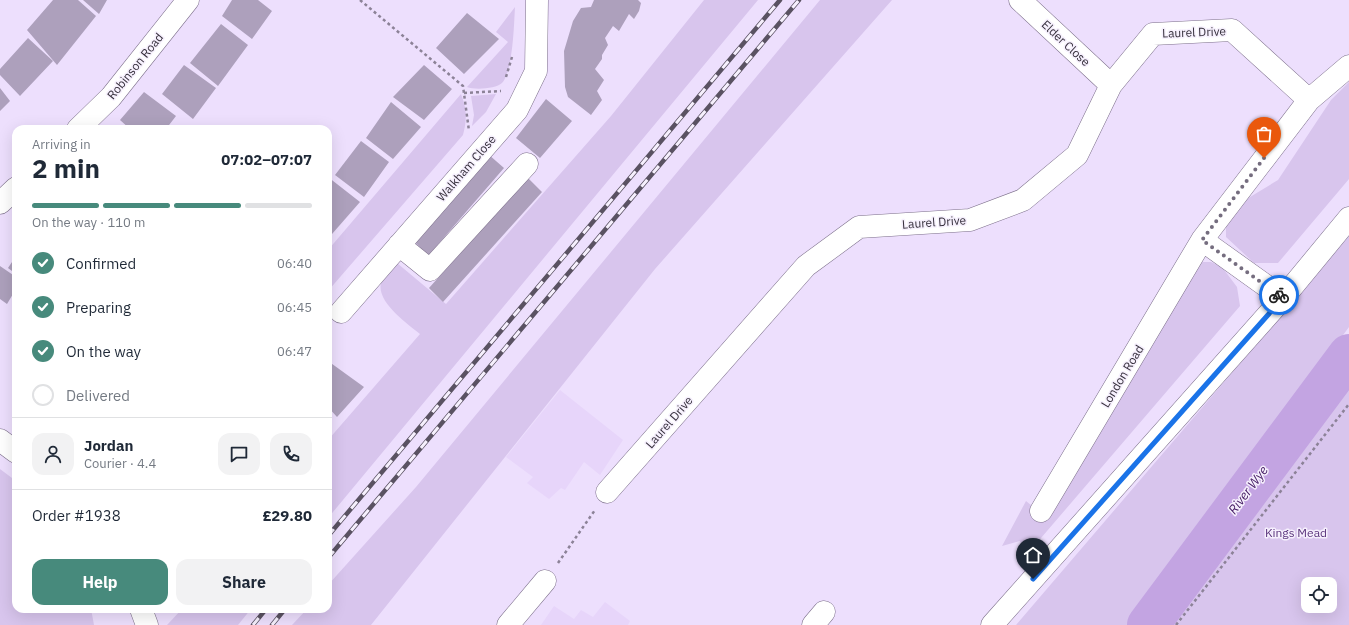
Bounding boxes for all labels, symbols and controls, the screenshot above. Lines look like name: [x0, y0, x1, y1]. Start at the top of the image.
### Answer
street label: Elder Close: [1039, 17, 1094, 70]
street label: Laurel Drive: [1162, 23, 1227, 41]
street label: Robinson Road: [104, 30, 166, 102]
pin: [1247, 117, 1281, 158]
icon: bag: [1253, 123, 1275, 145]
street label: Walkham Close: [433, 131, 499, 204]
text: Arriving in: [32, 136, 91, 153]
text: 07:02–07:07: [221, 150, 312, 169]
text: 2 min: [32, 151, 100, 185]
street label: Laurel Drive: [902, 212, 967, 232]
text: On the way · 110 m: [32, 214, 145, 231]
icon: check: [32, 252, 54, 274]
text: Confirmed: [66, 254, 136, 273]
text: 06:40: [277, 255, 312, 272]
courier: [1259, 275, 1299, 315]
icon: bike: [1268, 284, 1290, 306]
icon: check: [32, 296, 54, 318]
text: Preparing: [66, 298, 131, 317]
text: 06:45: [277, 299, 312, 316]
icon: check: [32, 340, 54, 362]
text: On the way: [66, 342, 141, 361]
street label: London Road: [1097, 342, 1147, 410]
text: 06:47: [277, 343, 312, 360]
text: Delivered: [66, 386, 130, 405]
street label: Laurel Drive: [642, 393, 696, 451]
button: person: [32, 433, 74, 475]
button: chat: [218, 433, 260, 475]
button: phone: [270, 433, 312, 475]
text: Jordan: [84, 436, 133, 455]
text: Courier · 4.4: [84, 455, 156, 472]
water label: River Wye: [1224, 462, 1272, 518]
text: Order #1938: [32, 506, 121, 525]
text: £29.80: [263, 506, 312, 525]
park label: Kings Mead: [1265, 525, 1327, 540]
pin: [1016, 538, 1050, 579]
icon: home: [1022, 544, 1044, 566]
button: Help: [32, 559, 168, 605]
button: Share: [176, 559, 312, 605]
map controls: [1301, 577, 1337, 613]
button: locate: [1301, 577, 1337, 613]

